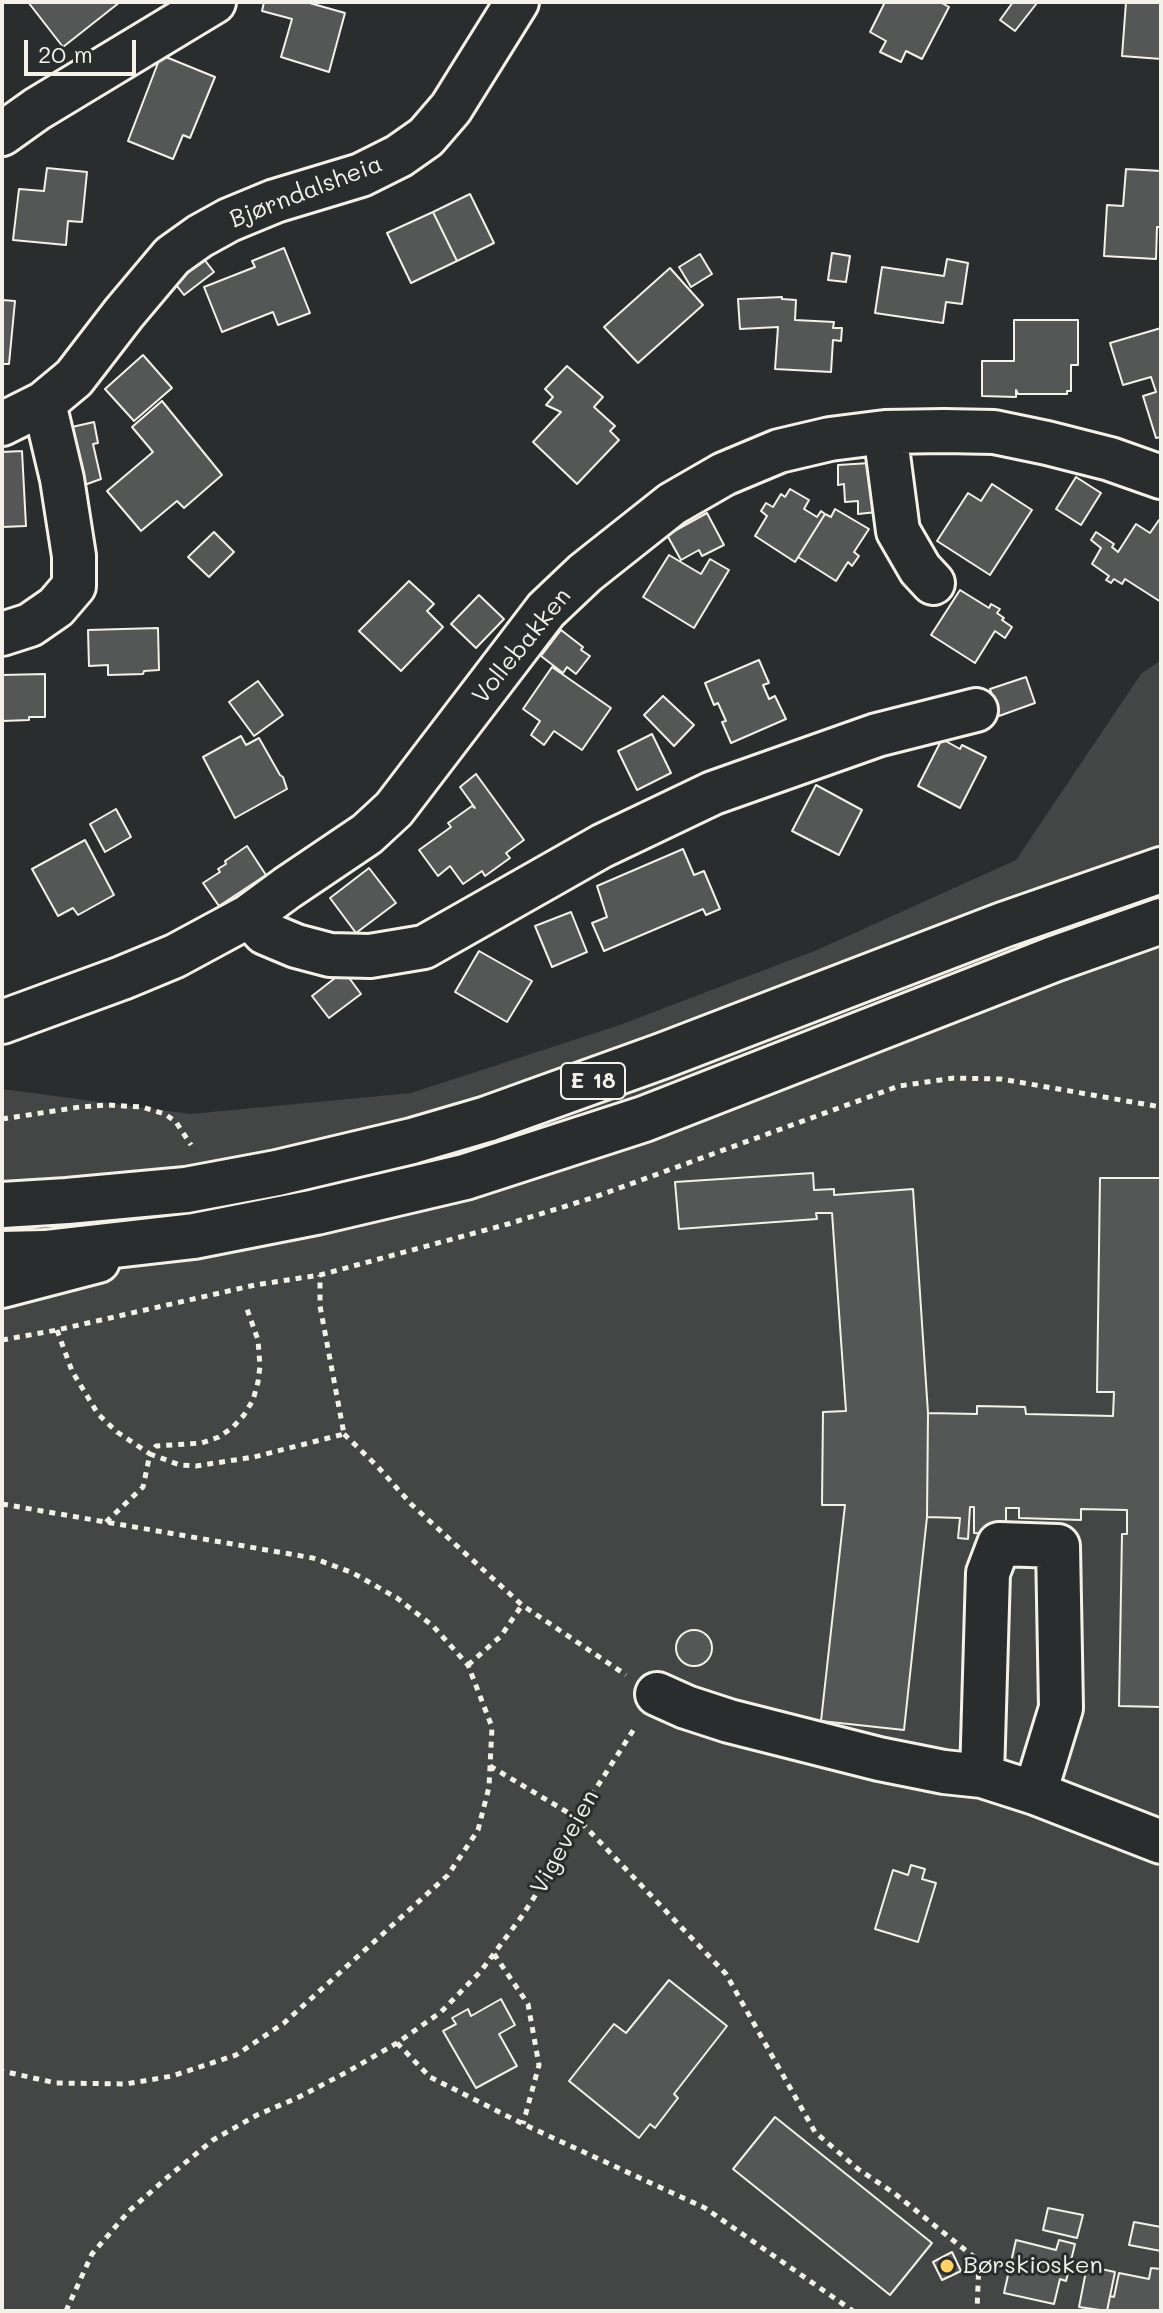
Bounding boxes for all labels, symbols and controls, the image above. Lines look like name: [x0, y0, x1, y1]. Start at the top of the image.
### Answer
scale bar: [28, 24, 140, 74]
text: 20 m: [38, 38, 93, 69]
street label: Bjørndalsheia: [226, 150, 386, 234]
street label: Vollebakken: [467, 582, 577, 710]
road number: E 18: [561, 1063, 625, 1099]
street label: Vigeveien: [525, 1785, 605, 1899]
place label: Børskiosken: [963, 2252, 1103, 2280]
marker: Børskiosken: [938, 2257, 956, 2275]

